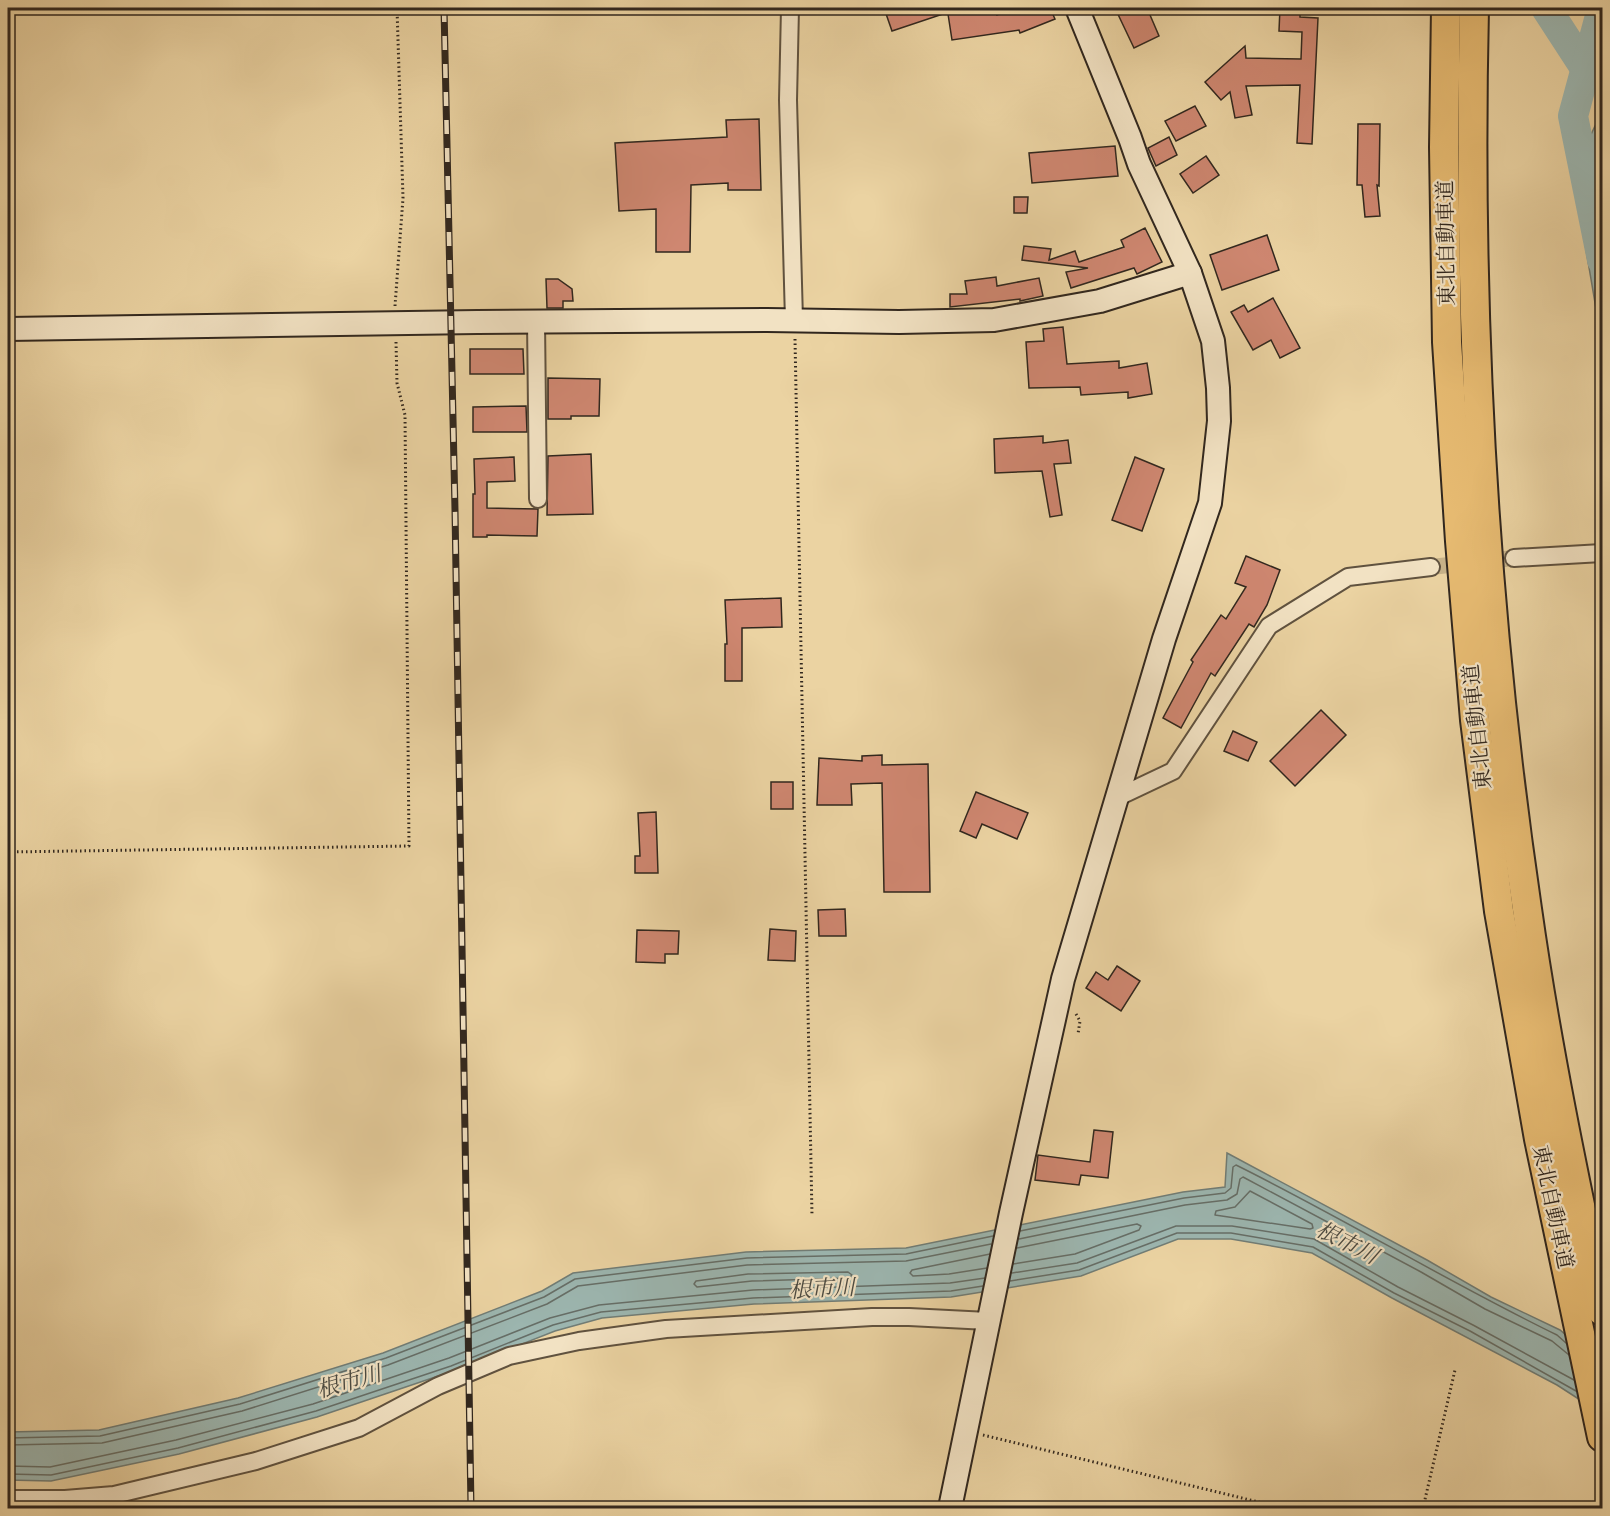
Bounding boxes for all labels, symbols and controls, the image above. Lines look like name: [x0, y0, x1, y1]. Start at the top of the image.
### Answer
street label: 東北自動車道: [1431, 180, 1461, 306]
street label: 東北自動車道: [1456, 663, 1498, 791]
street label: 東北自動車道: [1526, 1142, 1580, 1272]
water label: 根市川: [1311, 1215, 1385, 1272]
water label: 根市川: [788, 1272, 858, 1306]
water label: 根市川: [313, 1358, 387, 1406]

